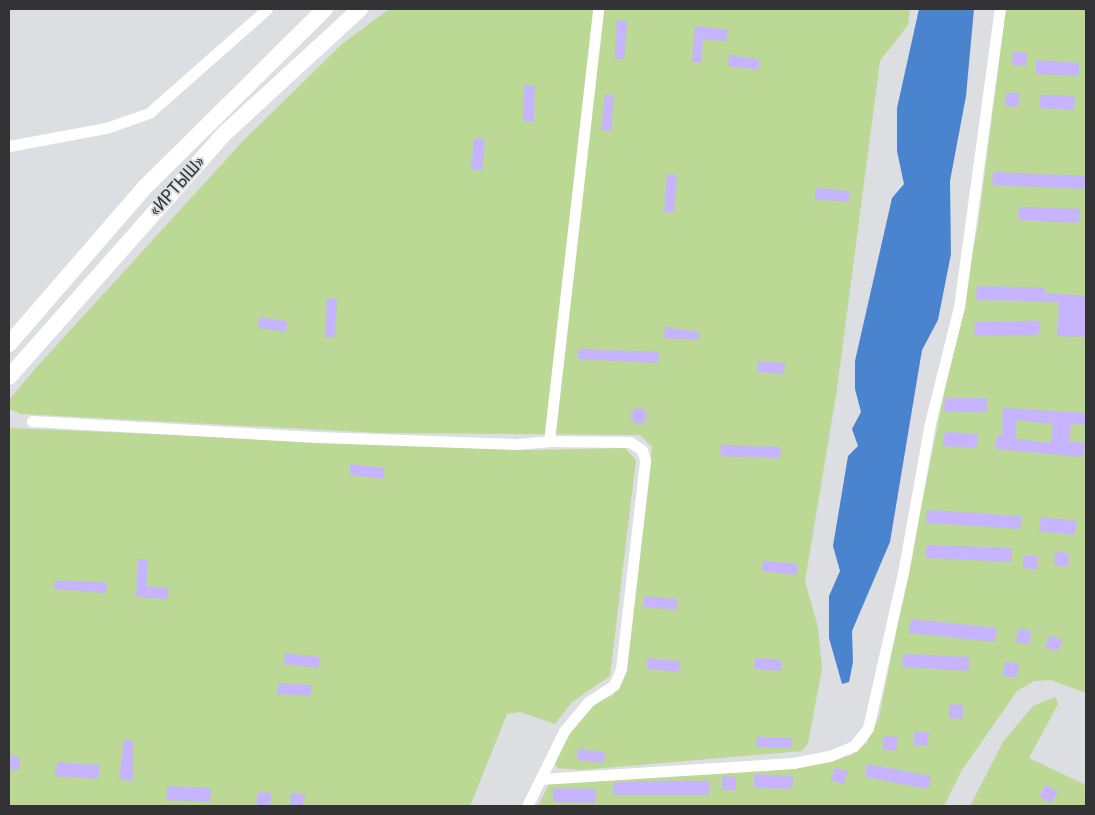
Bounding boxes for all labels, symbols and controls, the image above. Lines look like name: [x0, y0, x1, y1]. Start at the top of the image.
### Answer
street label: «ИРТЫШ»: [144, 151, 210, 221]

